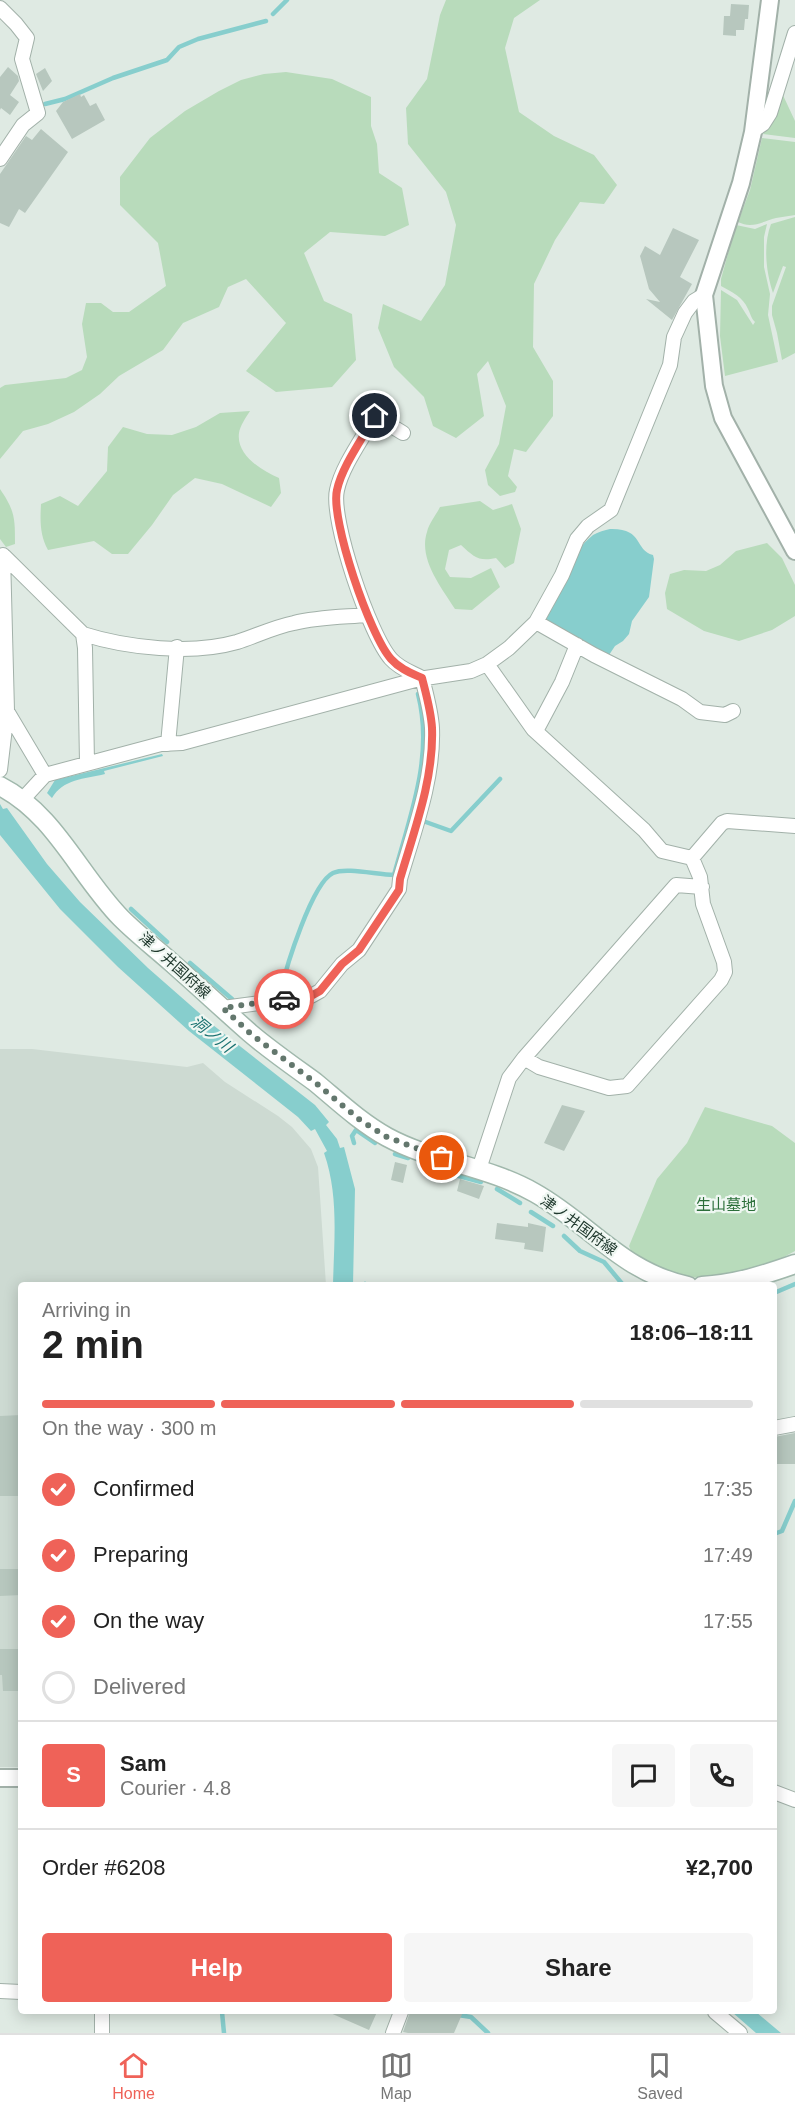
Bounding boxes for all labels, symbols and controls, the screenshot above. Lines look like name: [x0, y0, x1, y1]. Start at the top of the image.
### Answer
pin: [349, 390, 400, 441]
icon: home: [358, 399, 391, 432]
street label: 津ノ井国府線: [136, 929, 214, 1001]
courier: [254, 969, 314, 1029]
icon: car: [268, 983, 301, 1016]
water label: 洞ノ川: [188, 1012, 238, 1057]
pin: [416, 1132, 467, 1183]
icon: bag: [425, 1141, 458, 1174]
street label: 津ノ井国府線: [538, 1192, 620, 1258]
park label: 生山墓地: [696, 1196, 756, 1213]
text: Arriving in: [42, 1299, 131, 1321]
text: 18:06–18:11: [629, 1320, 753, 1345]
text: 2 min: [42, 1323, 144, 1366]
text: On the way · 300 m: [42, 1417, 217, 1439]
icon: check: [42, 1473, 75, 1506]
text: Confirmed: [93, 1476, 194, 1501]
text: 17:35: [703, 1478, 753, 1500]
icon: check: [42, 1539, 75, 1572]
text: Preparing: [93, 1542, 188, 1567]
text: 17:49: [703, 1544, 753, 1566]
icon: check: [42, 1605, 75, 1638]
text: On the way: [93, 1608, 204, 1633]
text: 17:55: [703, 1610, 753, 1632]
text: Delivered: [93, 1674, 186, 1699]
button: chat: [612, 1744, 675, 1807]
button: phone: [690, 1744, 753, 1807]
text: Sam: [120, 1751, 166, 1776]
text: S: [66, 1762, 81, 1787]
text: Courier · 4.8: [120, 1777, 231, 1799]
text: Order #6208: [42, 1855, 166, 1880]
text: ¥2,700: [686, 1855, 753, 1880]
button: Help: [42, 1933, 392, 2002]
button: Share: [404, 1933, 753, 2002]
tab: Home: [112, 2049, 155, 2103]
tab: Map: [380, 2049, 413, 2103]
tab: Saved: [637, 2049, 683, 2103]

